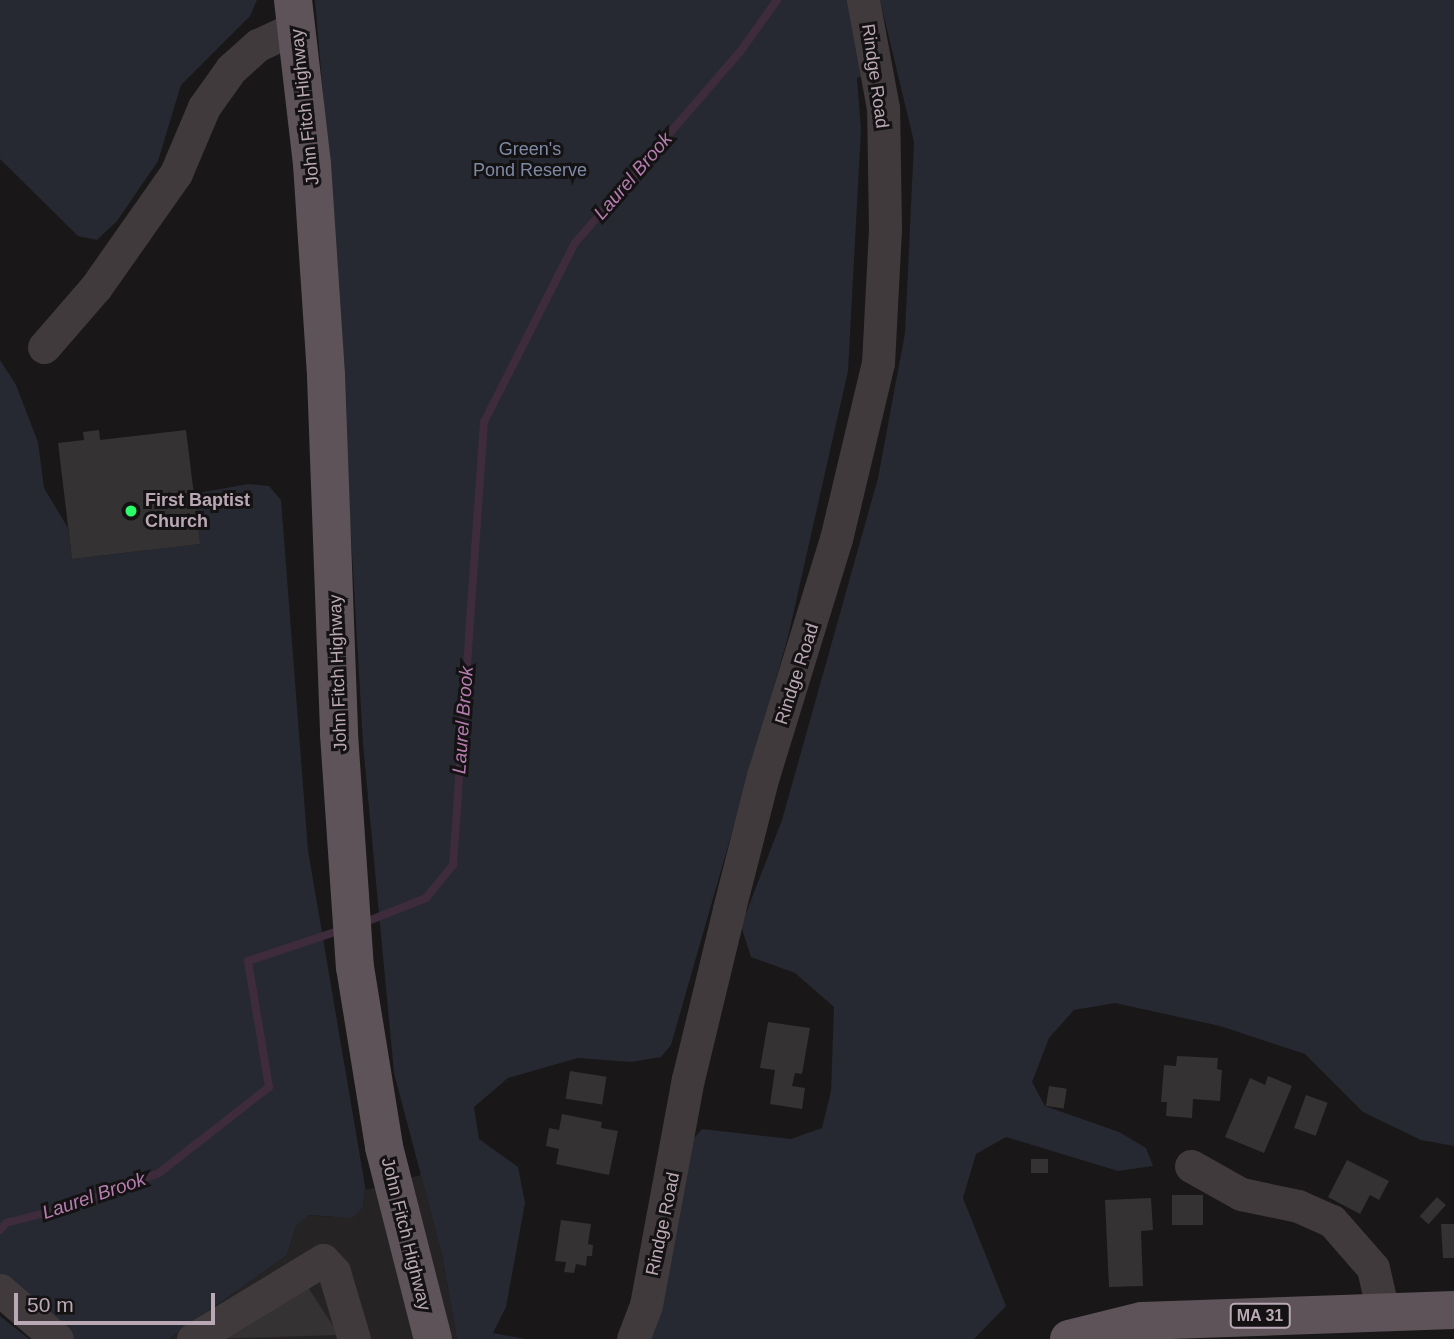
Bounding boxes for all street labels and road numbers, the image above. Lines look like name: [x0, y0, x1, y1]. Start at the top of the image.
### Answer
street label: Rindge Road: [857, 22, 893, 130]
street label: John Fitch Highway: [286, 28, 324, 186]
street label: John Fitch Highway: [324, 594, 352, 752]
street label: Rindge Road: [770, 621, 824, 727]
street label: John Fitch Highway: [377, 1155, 435, 1313]
street label: Rindge Road: [642, 1170, 684, 1278]
road number: MA 31: [1228, 1304, 1292, 1328]

